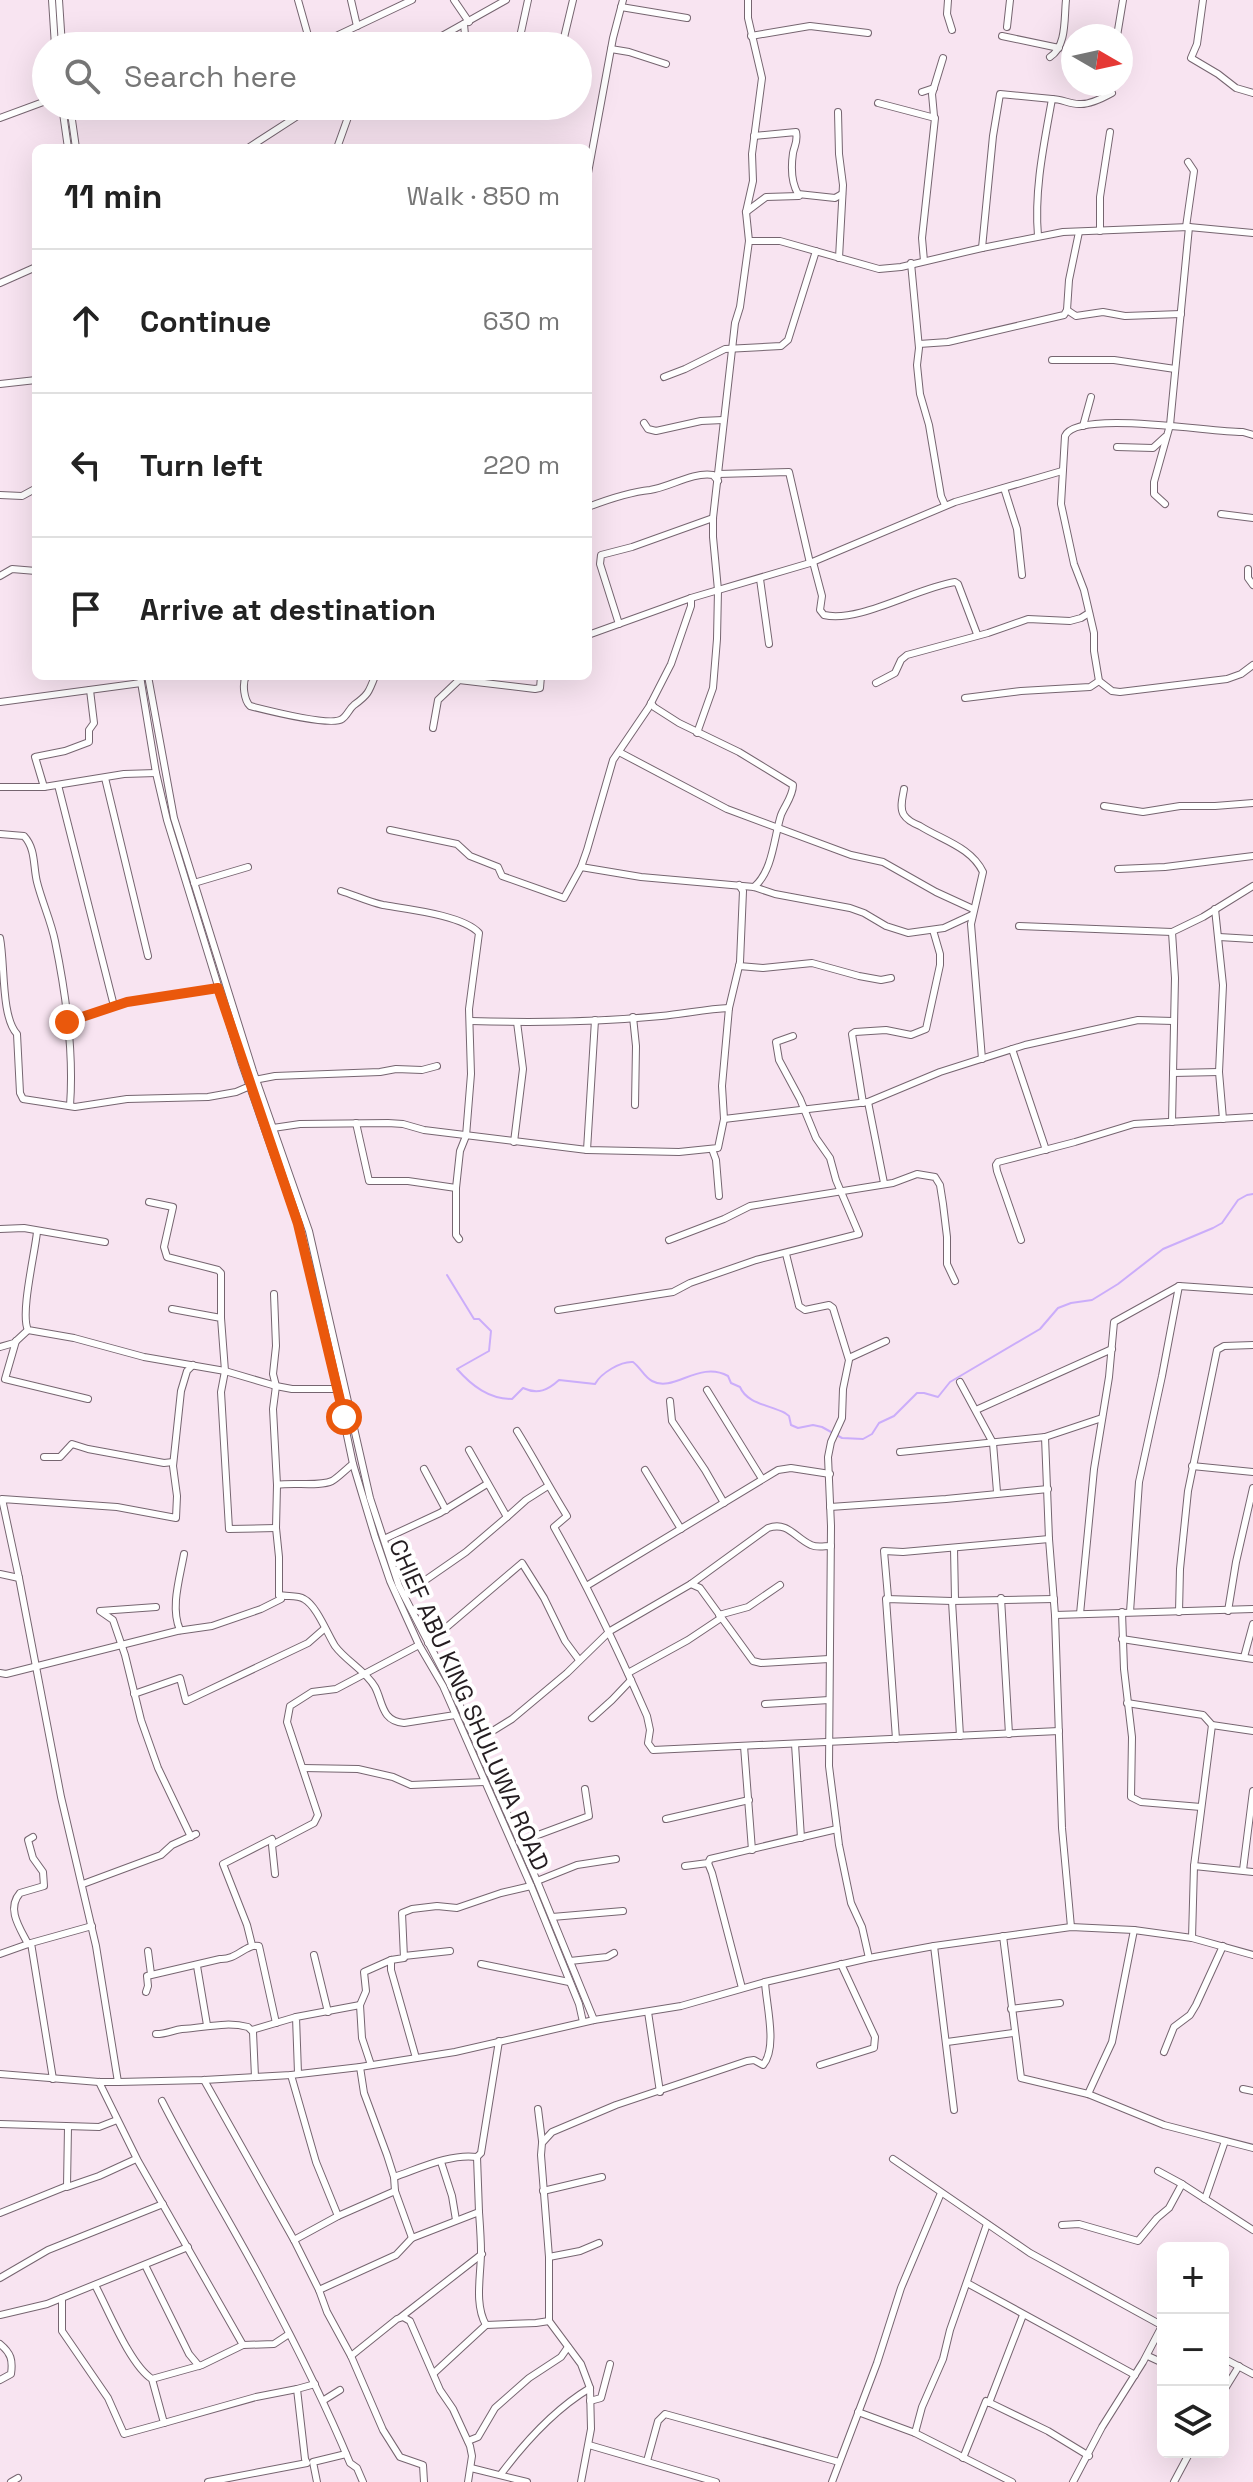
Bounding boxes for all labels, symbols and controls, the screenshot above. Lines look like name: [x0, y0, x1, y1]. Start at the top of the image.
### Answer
north arrow: [1061, 24, 1133, 96]
search box: [32, 32, 592, 120]
icon: search: [60, 54, 104, 98]
text: Search here: [124, 57, 297, 96]
text: 11 min: [64, 175, 162, 218]
text: Walk · 850 m: [407, 179, 560, 213]
icon: ahead: [64, 299, 108, 343]
text: Continue: [140, 302, 271, 341]
text: 630 m: [483, 304, 560, 338]
icon: left: [64, 443, 108, 487]
text: Turn left: [140, 446, 263, 485]
text: 220 m: [483, 448, 560, 482]
icon: arrive: [64, 587, 108, 631]
text: Arrive at destination: [140, 590, 436, 629]
route end: [49, 1004, 85, 1040]
route start: [326, 1399, 362, 1435]
street label: CHIEF ABU KING SHULUWA ROAD: [382, 1534, 557, 1875]
map controls: [1157, 2242, 1229, 2458]
button: +: [1157, 2242, 1229, 2314]
button: −: [1157, 2314, 1229, 2386]
button: layers: [1157, 2386, 1229, 2458]

